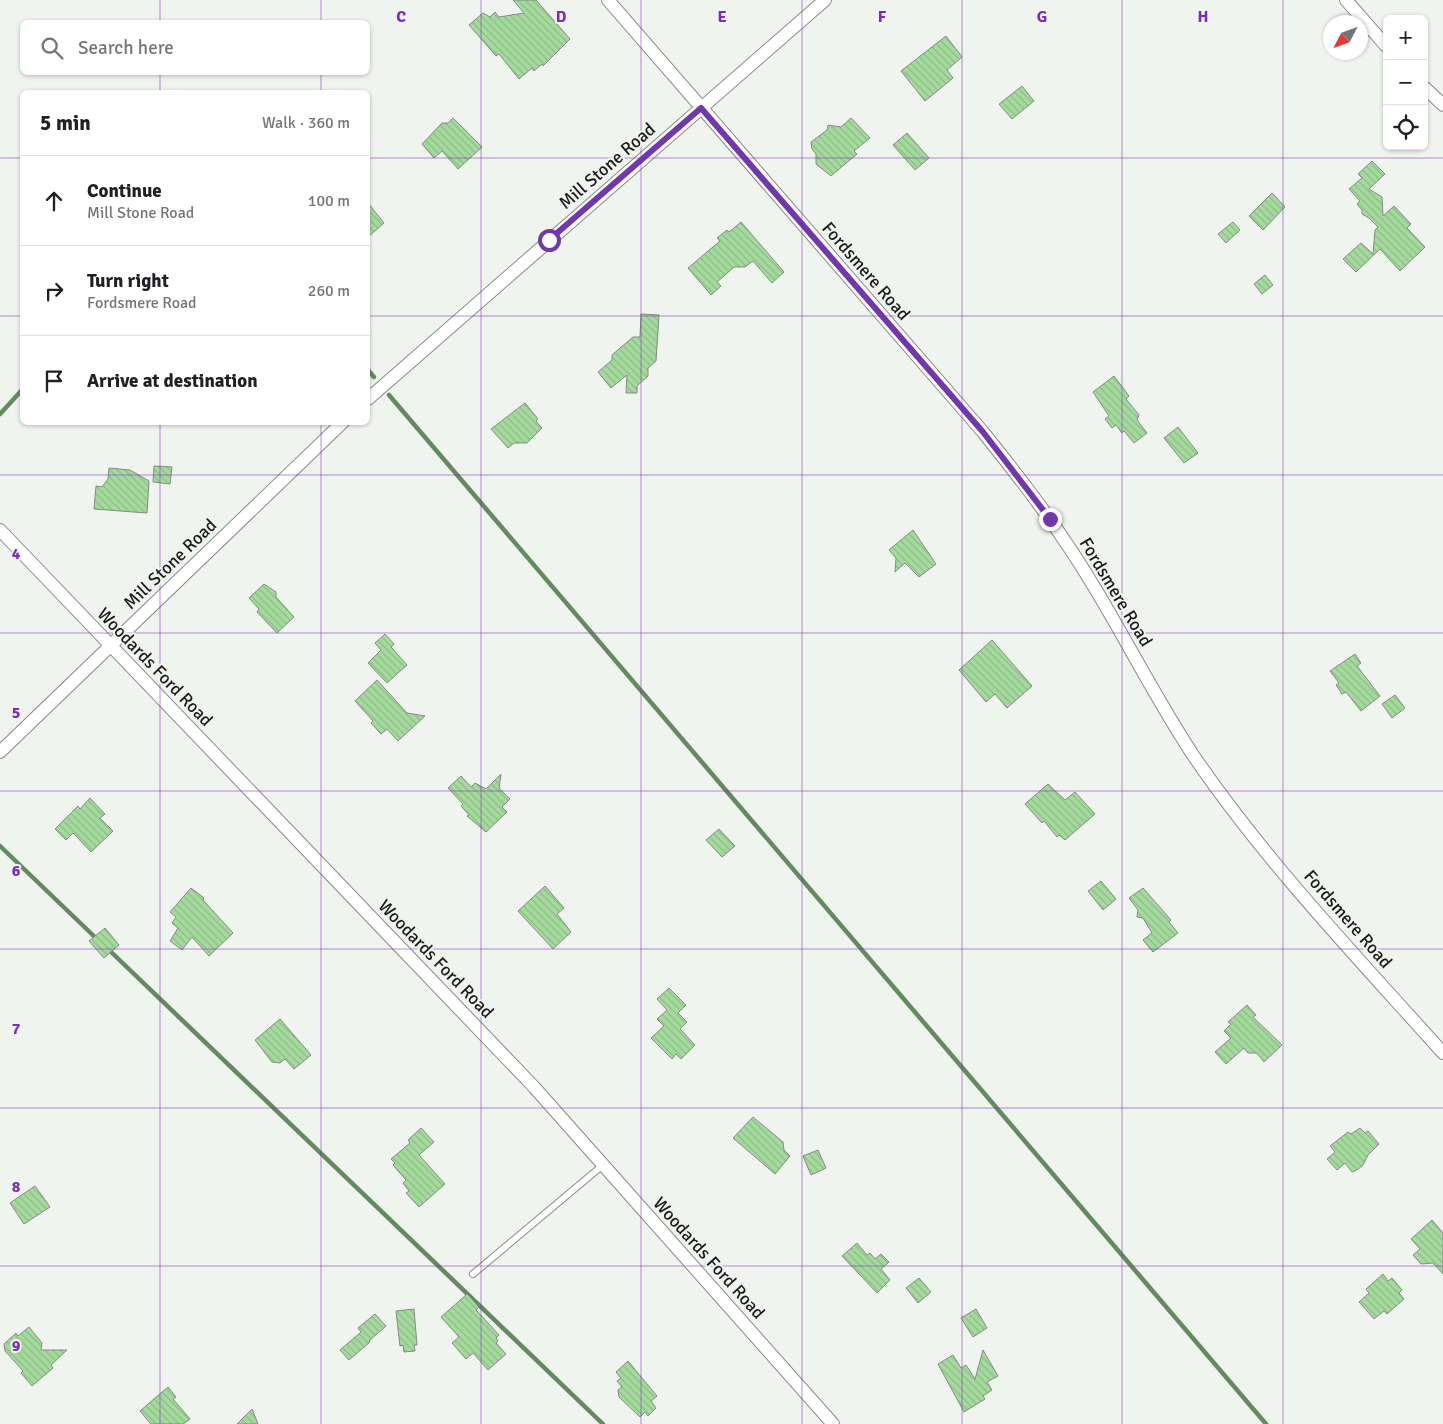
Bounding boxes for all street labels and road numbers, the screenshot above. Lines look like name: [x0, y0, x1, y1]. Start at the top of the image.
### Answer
street label: Mill Stone Road: [554, 118, 660, 214]
street label: Fordsmere Road: [817, 217, 915, 325]
street label: Mill Stone Road: [119, 514, 221, 614]
street label: Fordsmere Road: [1075, 534, 1157, 650]
street label: Woodards Ford Road: [93, 603, 217, 731]
street label: Fordsmere Road: [1299, 865, 1397, 973]
street label: Woodards Ford Road: [374, 895, 498, 1023]
street label: Woodards Ford Road: [648, 1192, 770, 1324]

